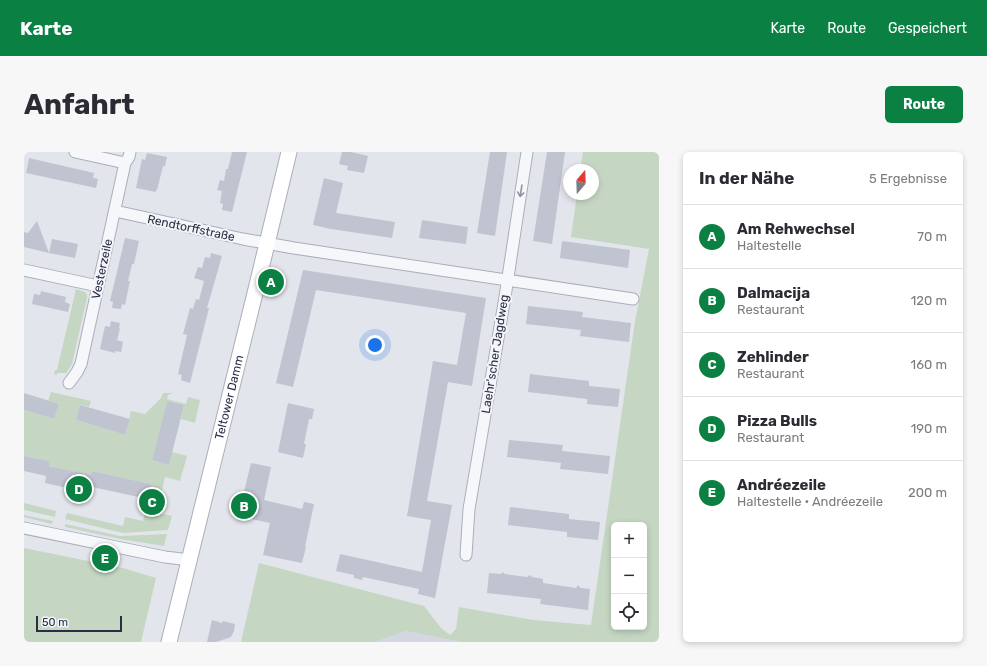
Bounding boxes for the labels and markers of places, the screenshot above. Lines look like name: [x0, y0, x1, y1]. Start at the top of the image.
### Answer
pin: A: [258, 267, 284, 297]
pin: D: [66, 474, 92, 504]
pin: C: [139, 487, 165, 517]
pin: B: [231, 491, 257, 521]
pin: E: [92, 543, 118, 573]

